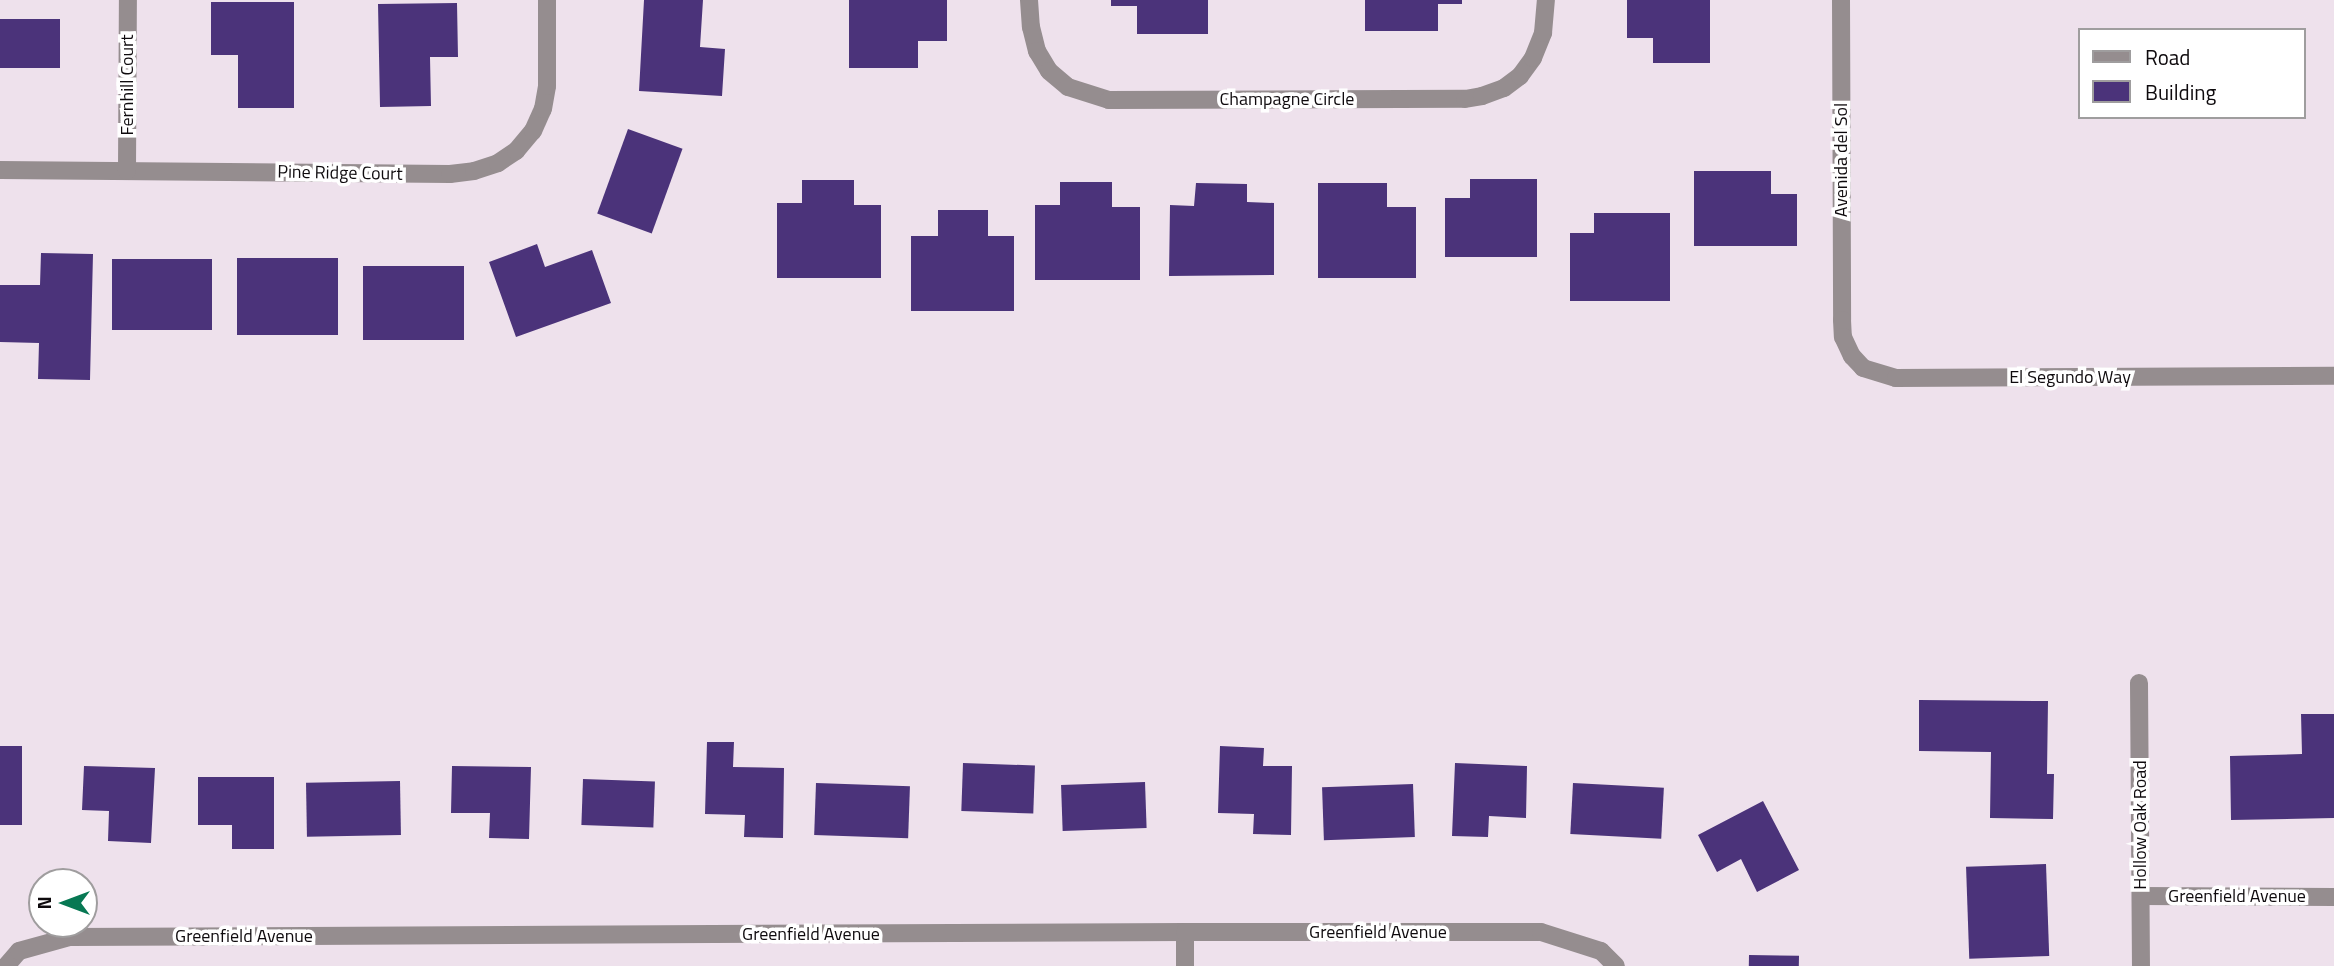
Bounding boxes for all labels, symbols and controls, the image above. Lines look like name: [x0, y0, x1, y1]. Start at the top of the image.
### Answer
legend: [2078, 28, 2306, 119]
street label: Fernhill Court: [116, 34, 138, 136]
text: Road: [2145, 41, 2190, 73]
text: Building: [2145, 76, 2216, 108]
street label: Champagne Circle: [1220, 88, 1354, 110]
street label: Avenida del Sol: [1830, 103, 1852, 217]
street label: Pine Ridge Court: [277, 161, 403, 185]
street label: El Segundo Way: [2009, 366, 2131, 388]
street label: Hollow Oak Road: [2129, 760, 2151, 890]
north arrow: [28, 868, 98, 938]
street label: Greenfield Avenue: [2168, 885, 2306, 907]
text: N: [29, 896, 58, 910]
street label: Greenfield Avenue: [1309, 921, 1447, 943]
street label: Greenfield Avenue: [742, 923, 880, 945]
street label: Greenfield Avenue: [175, 925, 313, 947]

